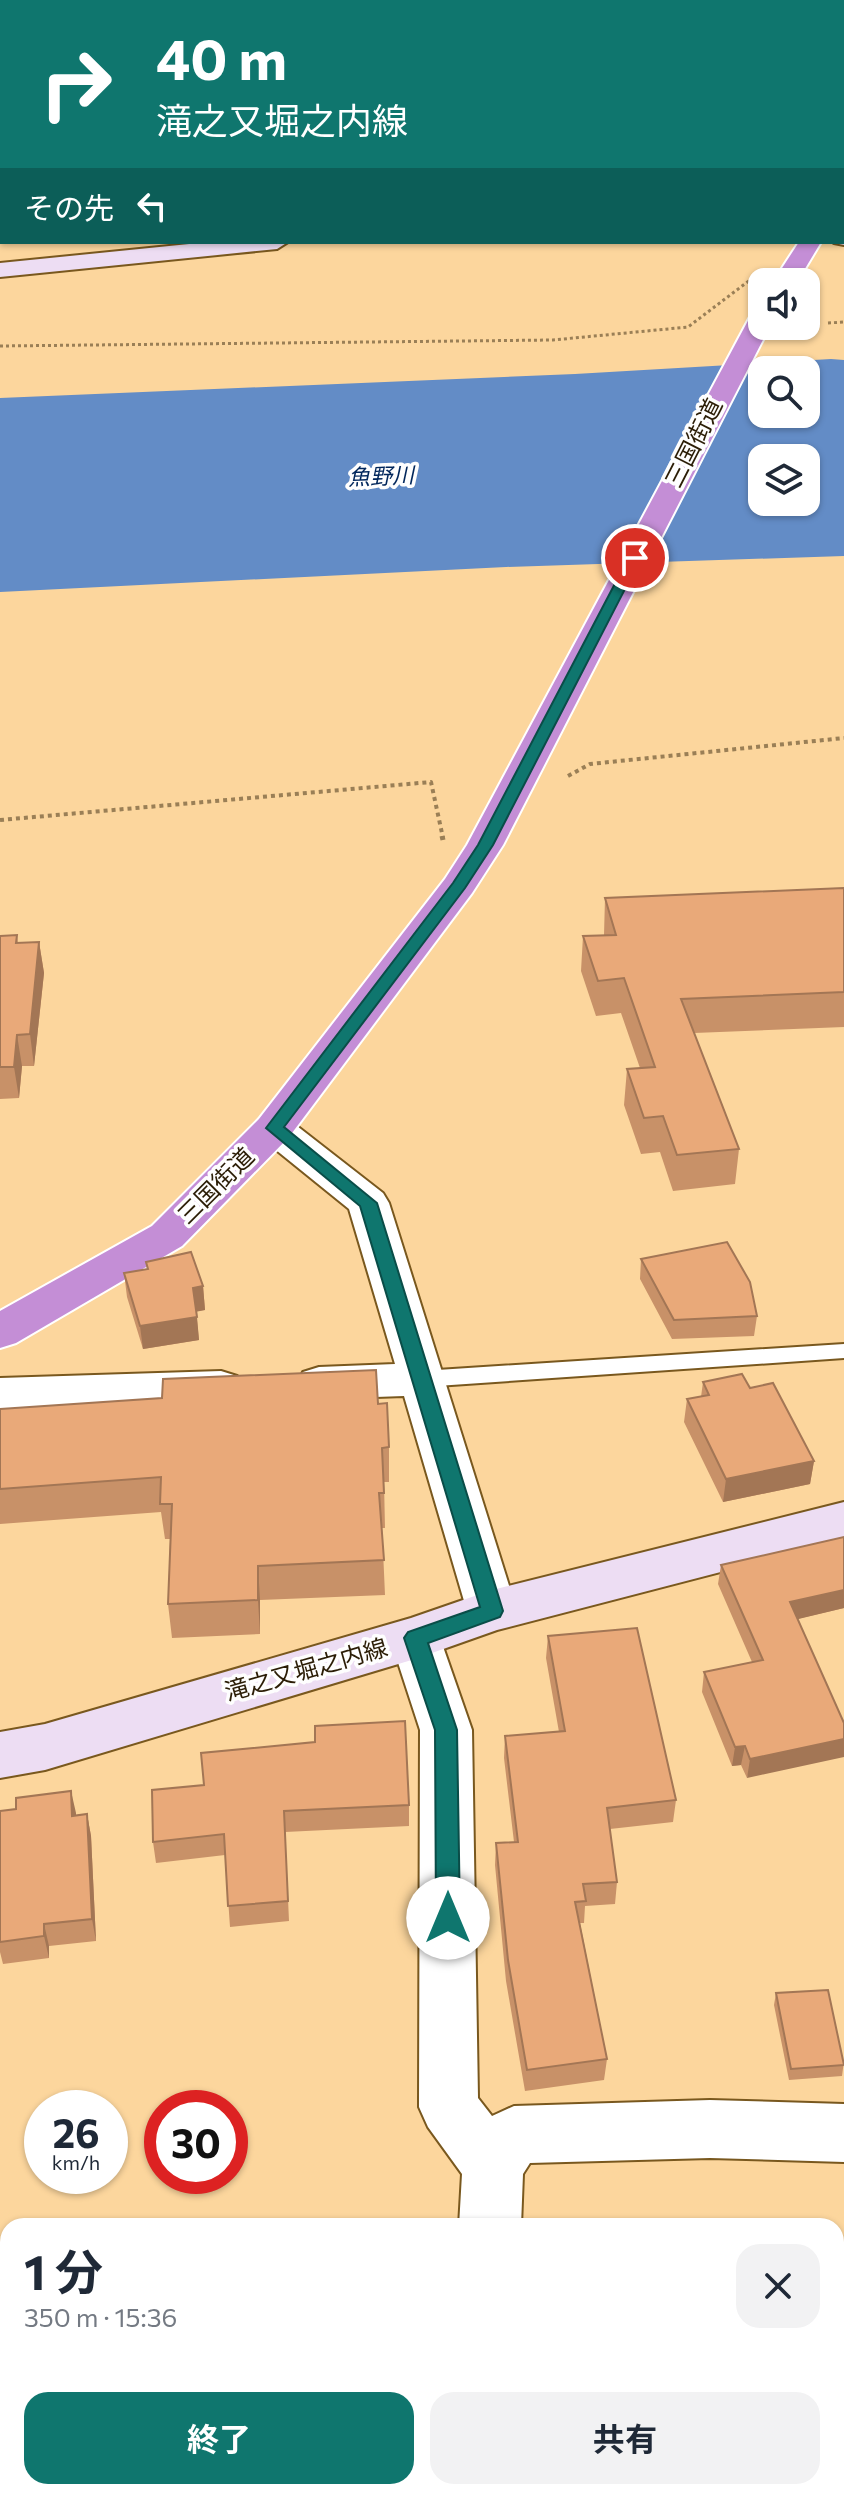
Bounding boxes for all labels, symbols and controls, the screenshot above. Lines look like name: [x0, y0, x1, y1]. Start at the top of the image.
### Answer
text: 40 m: [156, 23, 287, 92]
icon: right: [24, 32, 128, 136]
text: 滝之又堀之内線: [156, 97, 408, 141]
icon: left: [130, 184, 174, 228]
text: その先: [24, 188, 114, 225]
map controls: [748, 268, 820, 516]
button: sound: [748, 268, 820, 340]
button: search: [748, 356, 820, 428]
street label: 三国街道: [658, 393, 727, 492]
button: layers: [748, 444, 820, 516]
water label: 魚野川: [348, 461, 416, 490]
pin: [601, 524, 669, 592]
icon: arrive: [613, 536, 657, 580]
street label: 三国街道: [171, 1141, 259, 1229]
street label: 滝之又堀之内線: [221, 1631, 390, 1706]
position arrow: [406, 1876, 490, 1960]
speed limit sign: 30: [144, 2090, 248, 2194]
text: 26: [52, 2107, 100, 2156]
text: km/h: [52, 2150, 100, 2174]
text: 1 分: [24, 2241, 103, 2300]
button: close: [736, 2244, 820, 2328]
text: 350 m · 15:36: [24, 2301, 177, 2332]
button: 終了: [24, 2392, 414, 2484]
button: 共有: [430, 2392, 820, 2484]

